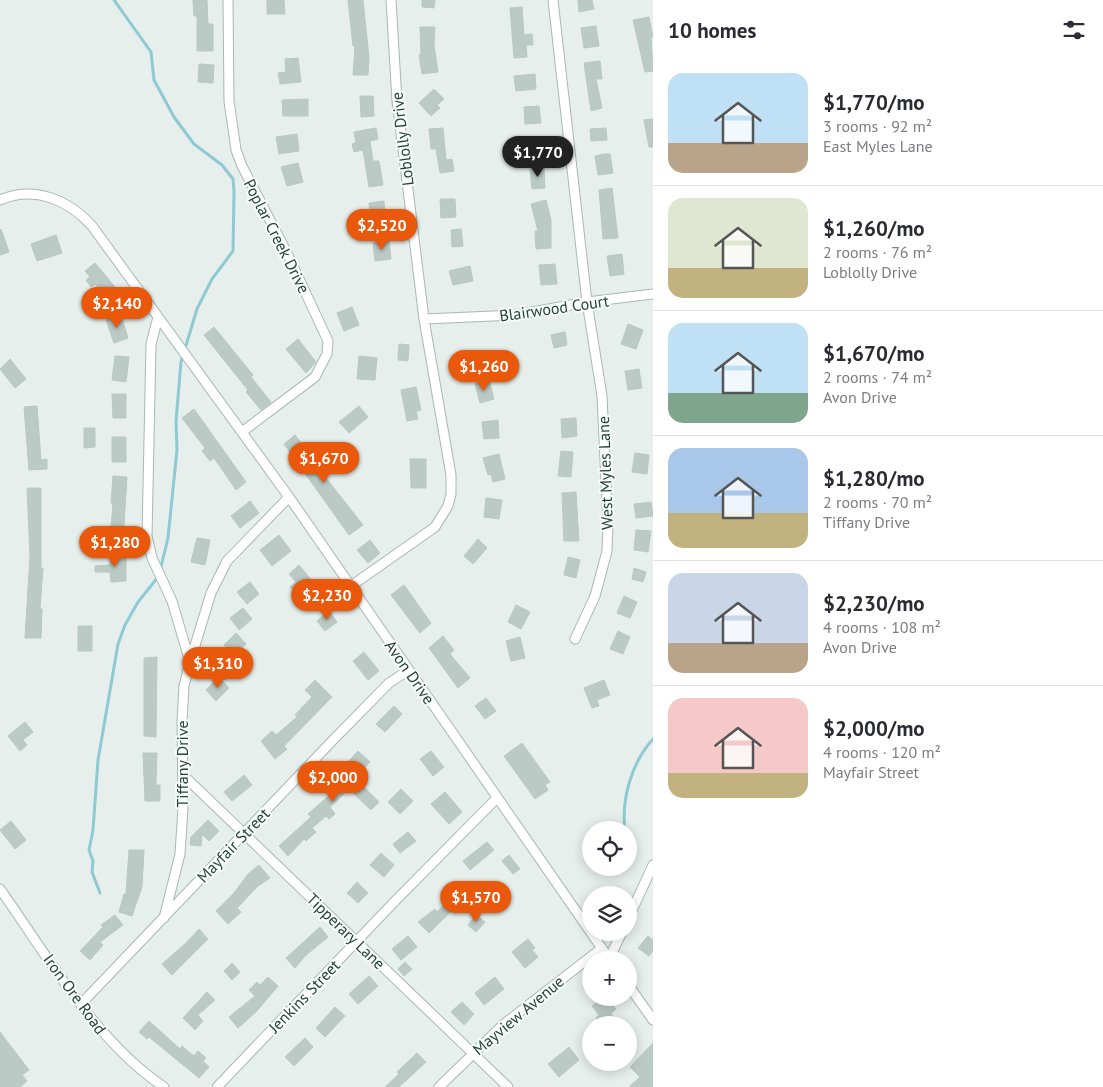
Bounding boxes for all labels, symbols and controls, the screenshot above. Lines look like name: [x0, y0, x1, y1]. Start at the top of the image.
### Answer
icon: filters: [1060, 16, 1088, 44]
text: 10 homes: [668, 17, 756, 44]
text: $1,770/mo: [823, 89, 925, 116]
street label: Loblolly Drive: [386, 91, 418, 187]
icon: home: [708, 93, 768, 153]
text: 3 rooms · 92 m²: [823, 116, 932, 136]
pin: $1,770: [497, 136, 579, 178]
text: East Myles Lane: [823, 136, 933, 156]
text: $1,770: [513, 142, 563, 162]
street label: Poplar Creek Drive: [240, 175, 314, 297]
pin: $2,520: [341, 208, 423, 251]
text: $2,520: [357, 215, 407, 235]
text: $1,260/mo: [823, 215, 925, 242]
icon: home: [708, 218, 768, 278]
text: 2 rooms · 76 m²: [823, 242, 932, 262]
text: Loblolly Drive: [823, 262, 917, 282]
pin: $2,140: [76, 286, 158, 329]
street label: Blairwood Court: [498, 290, 611, 326]
text: $2,140: [92, 293, 142, 313]
text: $1,670/mo: [823, 340, 925, 367]
icon: home: [708, 343, 768, 403]
pin: $1,260: [443, 350, 525, 392]
text: $1,260: [459, 356, 509, 376]
text: 2 rooms · 74 m²: [823, 367, 932, 387]
text: Avon Drive: [823, 387, 897, 407]
street label: West Myles Lane: [593, 416, 617, 530]
pin: $1,670: [283, 442, 365, 484]
text: $1,670: [299, 448, 349, 468]
text: $1,280/mo: [823, 465, 925, 492]
icon: home: [708, 468, 768, 528]
text: 2 rooms · 70 m²: [823, 492, 932, 512]
text: Tiffany Drive: [823, 512, 910, 532]
pin: $1,280: [74, 526, 156, 568]
text: $1,280: [90, 532, 140, 552]
pin: $2,230: [286, 578, 368, 621]
text: $2,230: [302, 585, 352, 605]
text: $2,230/mo: [823, 590, 925, 617]
icon: home: [708, 593, 768, 653]
text: 4 rooms · 108 m²: [823, 617, 941, 637]
street label: Avon Drive: [381, 636, 439, 708]
text: Avon Drive: [823, 637, 897, 657]
pin: $1,310: [177, 646, 259, 689]
text: $1,310: [193, 653, 243, 673]
text: $2,000/mo: [823, 715, 925, 742]
icon: home: [708, 718, 768, 778]
street label: Tiffany Drive: [172, 720, 192, 808]
text: 4 rooms · 120 m²: [823, 742, 941, 762]
pin: $2,000: [292, 760, 374, 803]
text: Mayfair Street: [823, 762, 919, 782]
text: $2,000: [308, 767, 358, 787]
street label: Mayfair Street: [192, 803, 274, 886]
map controls: [582, 821, 637, 1071]
button: locate: [582, 821, 637, 876]
pin: $1,570: [435, 880, 517, 923]
button: layers: [582, 886, 637, 941]
text: $1,570: [451, 887, 501, 907]
street label: Tipperary Lane: [303, 889, 389, 973]
street label: Iron Ore Road: [39, 950, 111, 1038]
button: +: [582, 951, 637, 1006]
street label: Jenkins Street: [263, 955, 344, 1038]
street label: Mayview Avenue: [468, 971, 568, 1059]
button: −: [582, 1016, 637, 1071]

